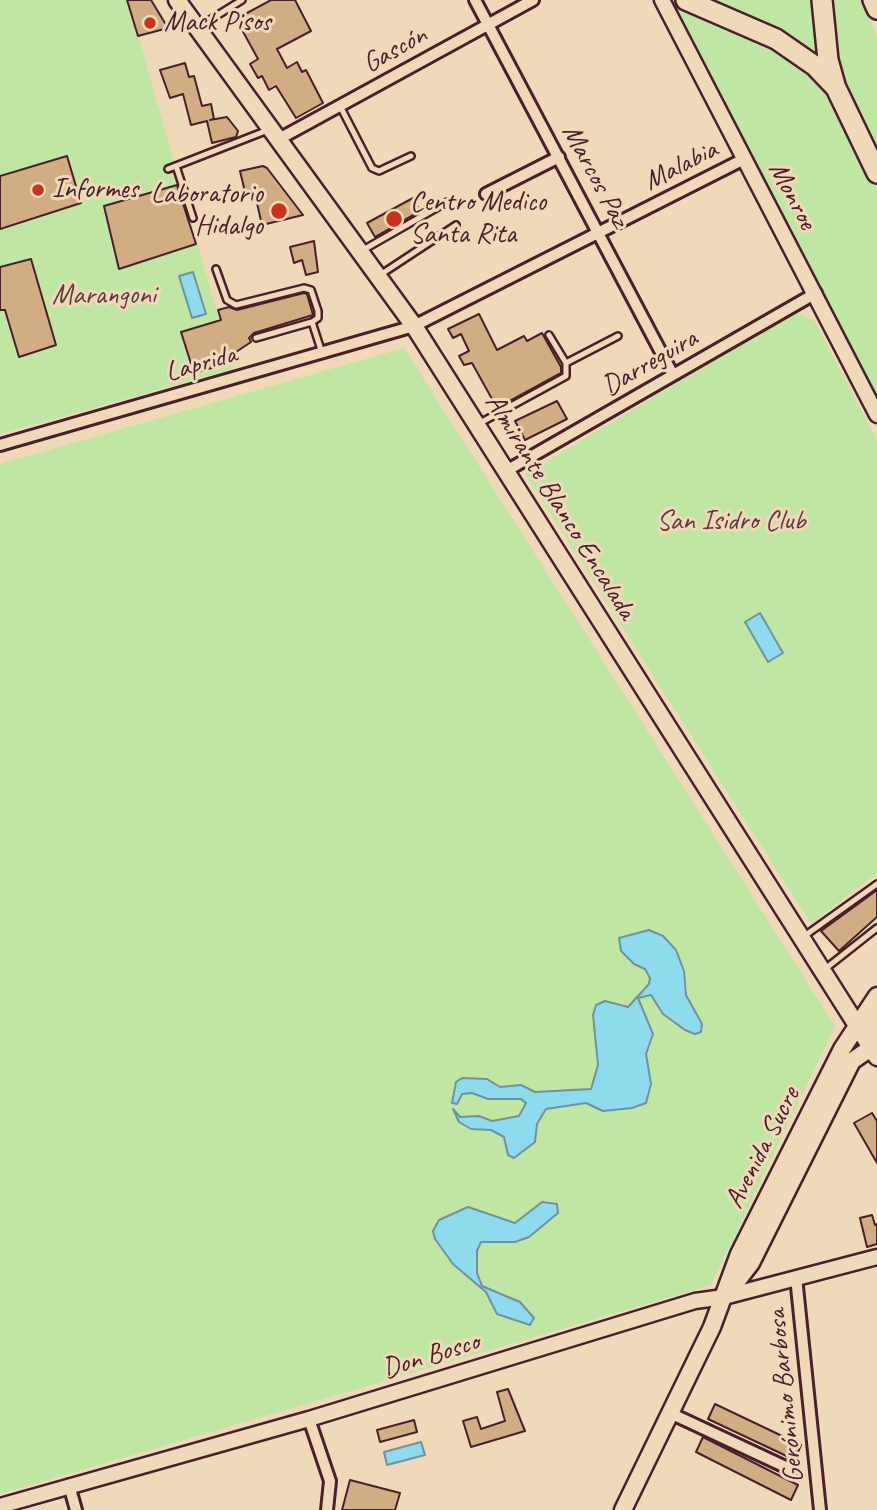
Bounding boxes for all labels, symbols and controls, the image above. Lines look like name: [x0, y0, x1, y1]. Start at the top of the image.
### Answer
place label: Mack Pisos: [164, 6, 271, 40]
marker: Mack Pisos: [142, 15, 158, 31]
street label: Gascón: [357, 19, 433, 81]
street label: Marcos Paz: [554, 119, 636, 233]
street label: Malabia: [639, 133, 723, 199]
street label: Monroe: [760, 156, 824, 236]
place label: Informes: [52, 173, 138, 207]
place label: Laboratorio Hidalgo: [151, 178, 263, 244]
marker: Informes: [30, 182, 46, 198]
place label: Centro Medico Santa Rita: [410, 186, 546, 252]
marker: Laboratorio Hidalgo: [269, 201, 289, 221]
marker: Centro Medico Santa Rita: [384, 209, 404, 229]
park label: Marangoni: [52, 279, 156, 313]
street label: Darreguira: [596, 322, 704, 404]
street label: Laprida: [162, 338, 240, 390]
street label: Almirante Blanco Encalada: [477, 388, 643, 626]
park label: San Isidro Club: [656, 505, 806, 539]
street label: Avenida Sucre: [718, 1082, 808, 1214]
street label: Gerónimo Barbosa: [760, 1308, 812, 1484]
street label: Don Bosco: [379, 1325, 483, 1387]

